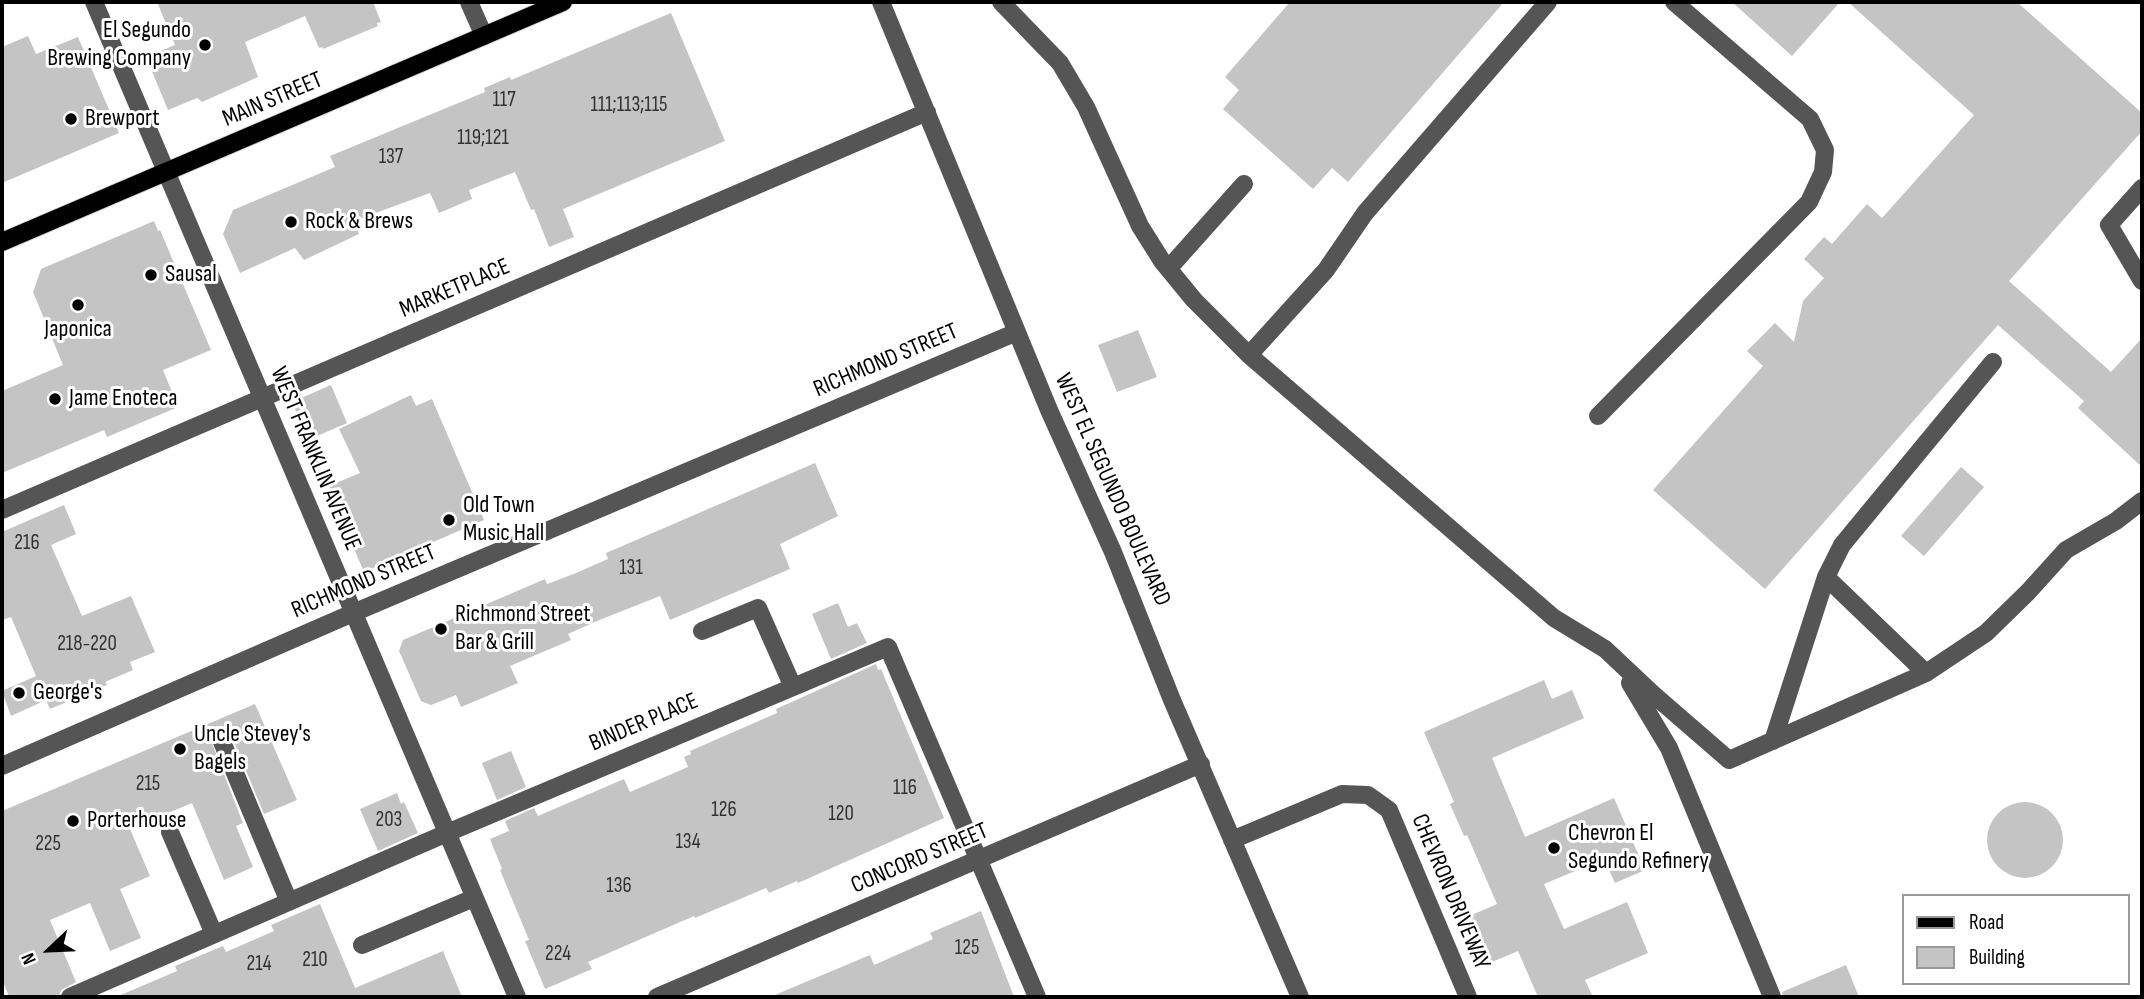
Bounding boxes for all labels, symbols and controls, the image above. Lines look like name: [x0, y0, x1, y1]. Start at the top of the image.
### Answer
place label: El Segundo Brewing Company: [47, 17, 191, 73]
marker: El Segundo Brewing Company: [197, 37, 213, 53]
street label: MAIN STREET: [219, 66, 327, 134]
house number: 117: [492, 88, 516, 114]
house number: 111;113;115: [591, 93, 667, 119]
place label: Brewport: [85, 105, 160, 133]
marker: Brewport: [63, 111, 79, 127]
house number: 119;121: [457, 126, 509, 152]
house number: 137: [379, 145, 403, 171]
place label: Rock & Brews: [305, 208, 413, 236]
marker: Rock & Brews: [283, 214, 299, 230]
street label: MARKETPLACE: [396, 253, 514, 325]
place label: Sausal: [165, 261, 217, 289]
marker: Sausal: [143, 267, 159, 283]
marker: Japonica: [70, 297, 86, 313]
place label: Japonica: [44, 316, 112, 344]
street label: RICHMOND STREET: [809, 318, 963, 404]
street label: WEST FRANKLIN AVENUE: [263, 363, 367, 555]
street label: WEST EL SEGUNDO BOULEVARD: [1048, 369, 1176, 611]
place label: Jame Enoteca: [69, 385, 177, 413]
marker: Jame Enoteca: [47, 391, 63, 407]
place label: Old Town Music Hall: [463, 492, 544, 548]
marker: Old Town Music Hall: [441, 512, 457, 528]
house number: 216: [14, 531, 40, 557]
street label: RICHMOND STREET: [287, 539, 441, 625]
house number: 131: [619, 556, 643, 582]
place label: Richmond Street Bar & Grill: [455, 601, 591, 657]
marker: Richmond Street Bar & Grill: [433, 621, 449, 637]
house number: 218-220: [57, 632, 117, 658]
place label: George's: [33, 679, 102, 707]
marker: George's: [11, 685, 27, 701]
street label: BINDER PLACE: [585, 687, 703, 759]
place label: Uncle Stevey's Bagels: [194, 721, 311, 777]
marker: Uncle Stevey's Bagels: [172, 741, 188, 757]
house number: 215: [136, 772, 160, 798]
house number: 116: [893, 776, 917, 802]
house number: 126: [711, 798, 737, 824]
house number: 120: [828, 802, 854, 828]
place label: Porterhouse: [87, 807, 186, 835]
house number: 203: [376, 808, 402, 834]
street label: CHEVRON DRIVEWAY: [1404, 810, 1496, 974]
marker: Porterhouse: [65, 813, 81, 829]
street label: CONCORD STREET: [847, 817, 993, 901]
place label: Chevron El Segundo Refinery: [1568, 820, 1709, 876]
house number: 134: [676, 830, 700, 856]
house number: 225: [35, 832, 61, 858]
marker: Chevron El Segundo Refinery: [1546, 840, 1562, 856]
house number: 136: [606, 874, 632, 900]
legend: [1902, 894, 2130, 985]
text: Road: [1969, 910, 2004, 935]
north arrow: [14, 915, 84, 985]
house number: 125: [955, 936, 979, 962]
house number: 224: [545, 942, 571, 968]
text: Building: [1969, 945, 2025, 970]
house number: 210: [302, 948, 328, 974]
text: N: [17, 949, 42, 968]
house number: 214: [247, 952, 271, 978]

